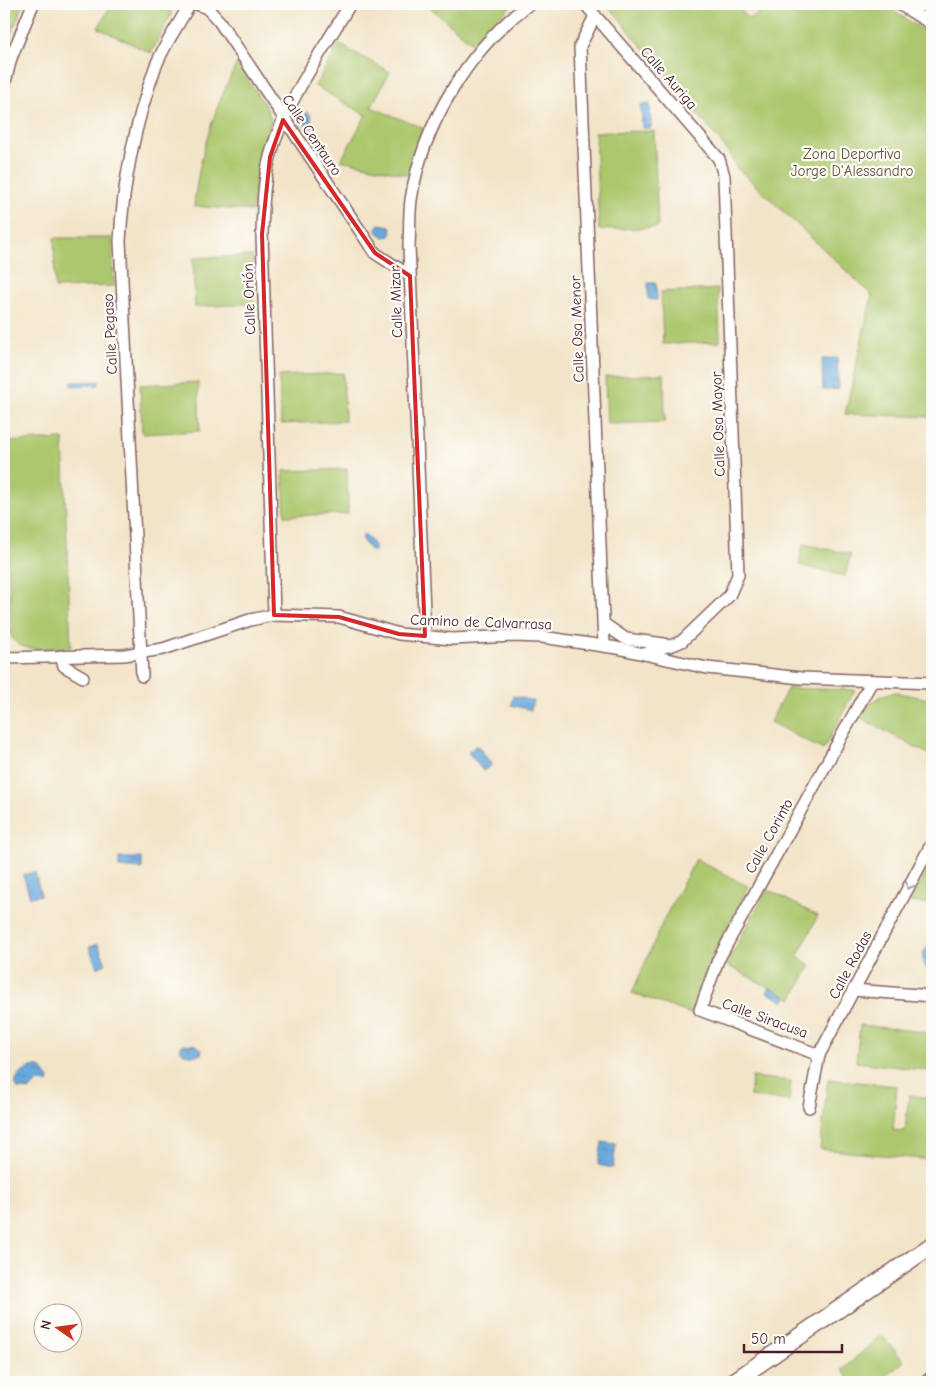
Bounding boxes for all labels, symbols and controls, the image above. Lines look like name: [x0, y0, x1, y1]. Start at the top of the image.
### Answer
street label: Calle Auriga: [637, 43, 701, 113]
street label: Calle Centauro: [278, 91, 346, 179]
park label: Zona Deportiva Jorge D'Alessandro: [791, 145, 913, 180]
street label: Calle Orión: [239, 263, 259, 335]
street label: Calle Mizar: [386, 266, 406, 338]
street label: Calle Osa Menor: [566, 275, 588, 383]
street label: Calle Pegaso: [99, 293, 121, 375]
street label: Calle Osa Mayor: [707, 371, 729, 477]
street label: Camino de Calvarrasa: [410, 611, 552, 633]
street label: Calle Corinto: [741, 795, 797, 877]
one-way arrow: [905, 881, 915, 890]
street label: Calle Rodas: [825, 928, 875, 1002]
street label: Calle Siracusa: [720, 994, 810, 1042]
north arrow: [32, 1304, 82, 1354]
text: N: [37, 1318, 55, 1331]
scale bar: [744, 1321, 841, 1353]
text: 50 m: [751, 1330, 786, 1348]

